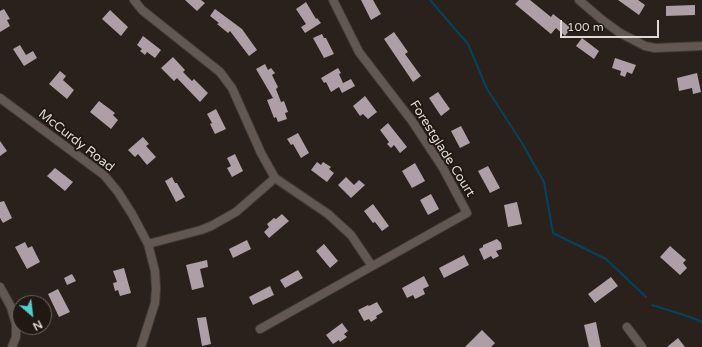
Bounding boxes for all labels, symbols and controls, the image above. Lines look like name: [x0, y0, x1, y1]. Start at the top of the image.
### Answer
scale bar: [562, 12, 661, 38]
text: 100 m: [567, 20, 604, 34]
street label: Forestglade Court: [406, 98, 478, 200]
street label: McCurdy Road: [35, 107, 117, 175]
north arrow: [12, 295, 52, 335]
text: N: [30, 317, 44, 333]

